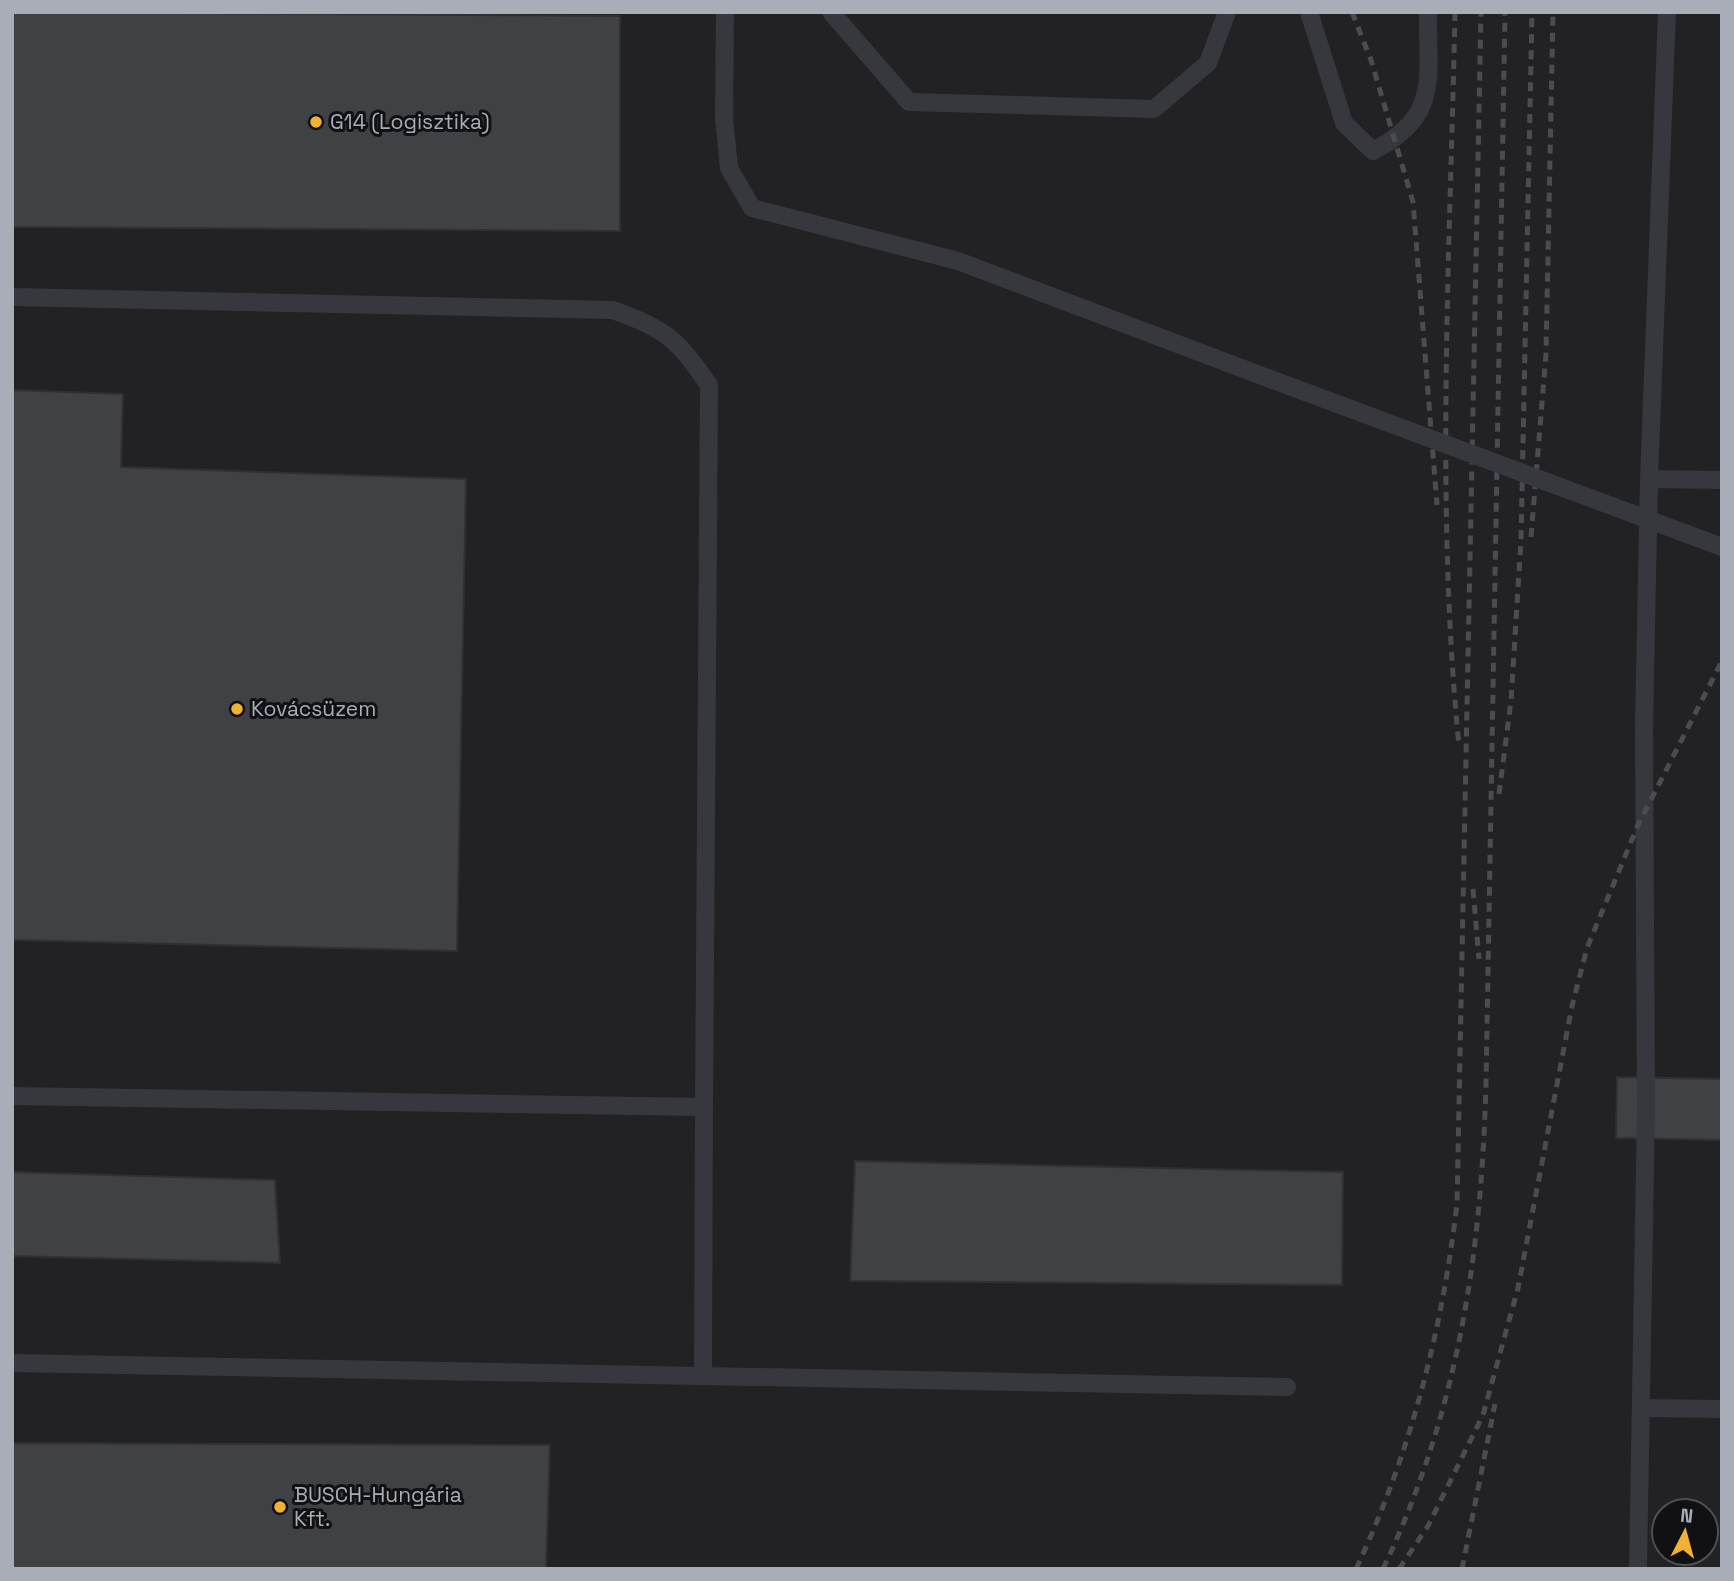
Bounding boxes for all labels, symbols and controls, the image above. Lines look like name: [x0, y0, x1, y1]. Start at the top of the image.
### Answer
place label: G14 (Logisztika): [330, 108, 490, 135]
marker: G14 (Logisztika): [308, 114, 324, 130]
place label: Kovácsüzem: [251, 695, 376, 722]
marker: Kovácsüzem: [229, 701, 245, 717]
place label: BUSCH-Hungária Kft.: [294, 1481, 462, 1532]
north arrow: [1650, 1497, 1720, 1567]
marker: BUSCH-Hungária Kft.: [272, 1499, 288, 1515]
text: N: [1679, 1502, 1694, 1529]

